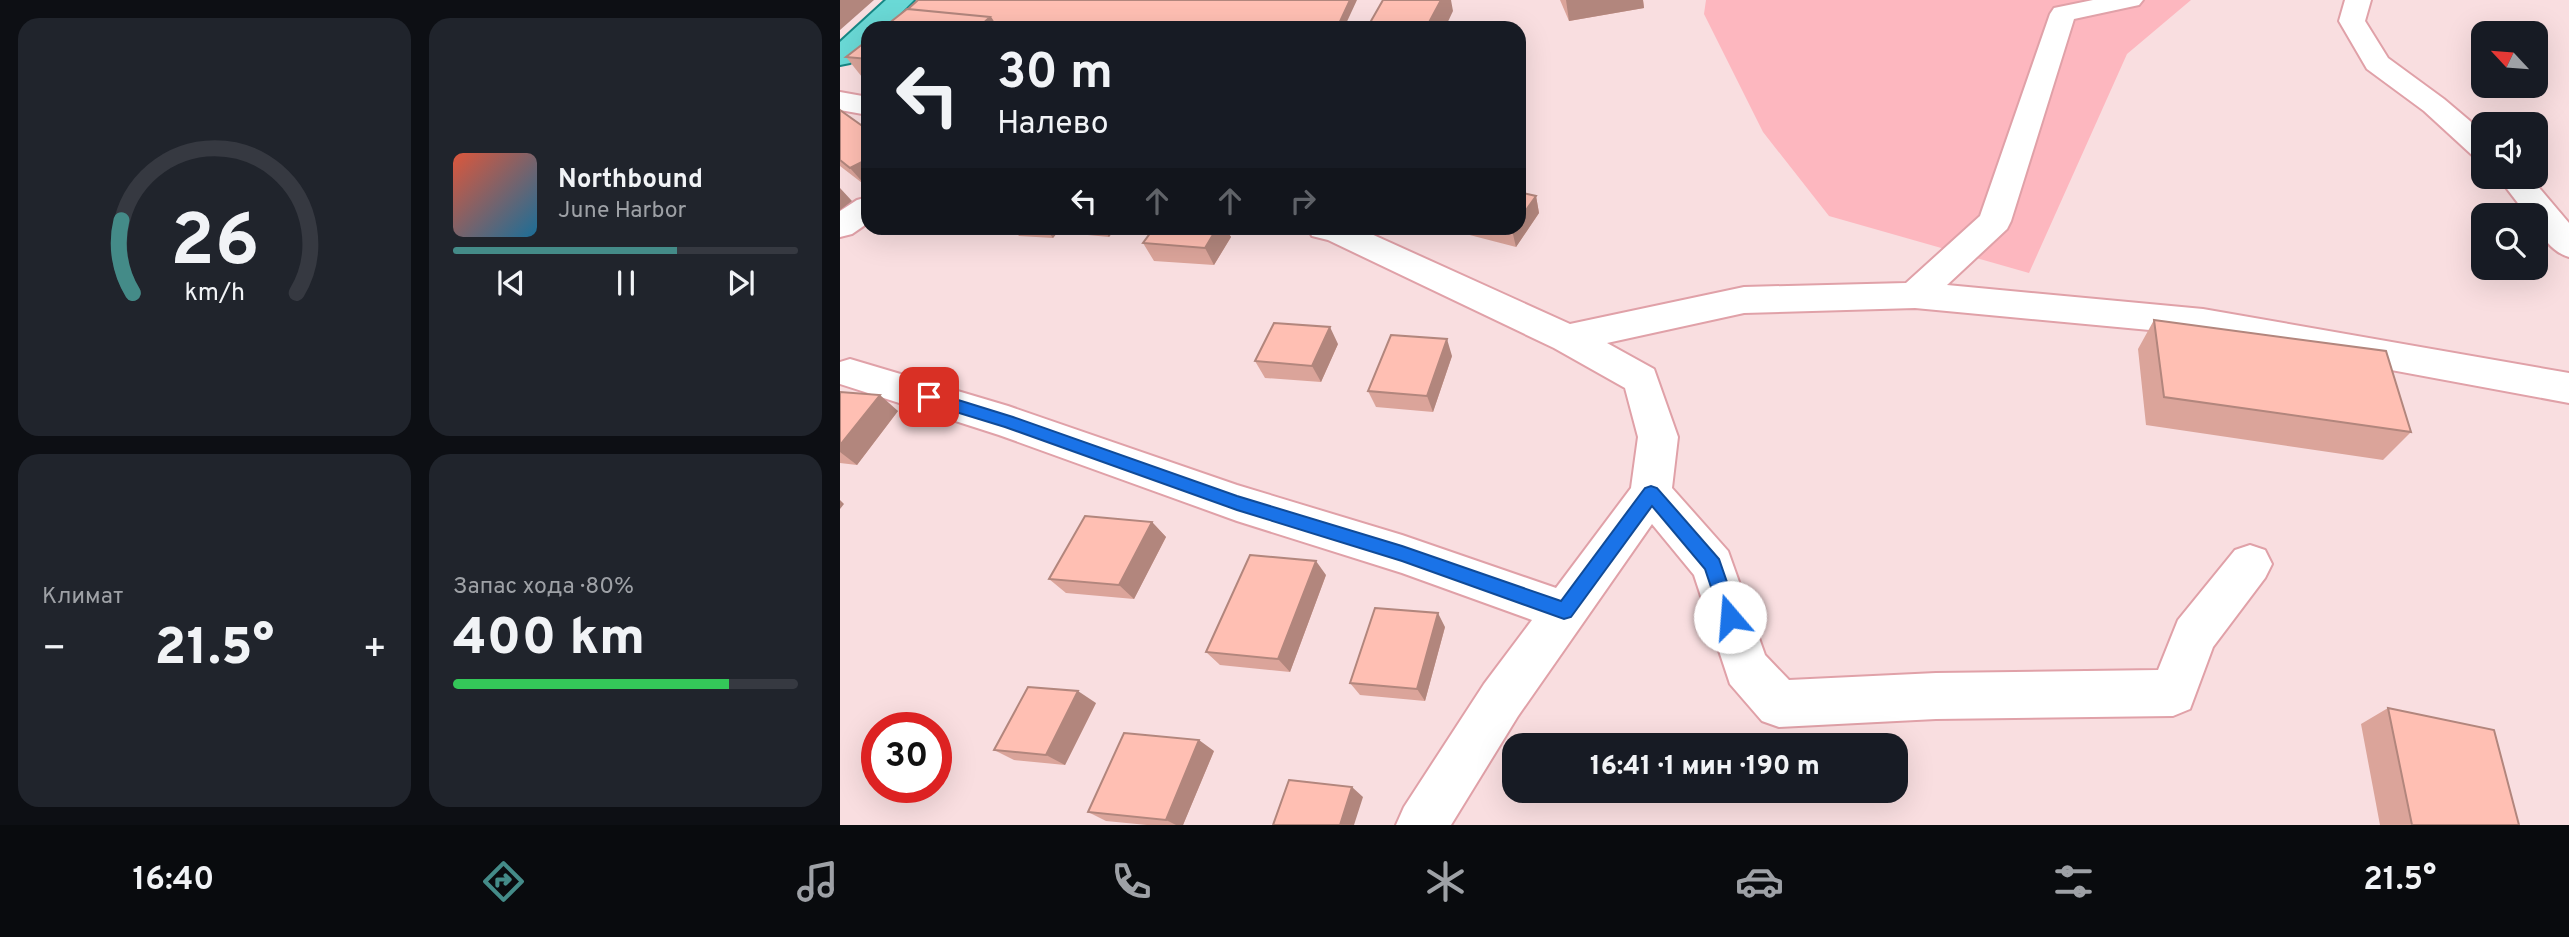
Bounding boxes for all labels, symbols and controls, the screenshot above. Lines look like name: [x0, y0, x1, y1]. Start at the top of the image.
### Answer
north arrow: [2471, 21, 2548, 98]
map controls: [2471, 21, 2548, 280]
text: 30 m: [997, 44, 1113, 106]
icon: left: [882, 49, 973, 140]
text: Налево: [997, 105, 1109, 145]
button: sound: [2471, 112, 2548, 189]
text: Northbound: [558, 164, 703, 197]
icon: left: [1065, 182, 1103, 220]
icon: ahead: [1138, 182, 1176, 220]
icon: ahead: [1211, 182, 1249, 220]
icon: right: [1284, 182, 1322, 220]
text: June Harbor: [558, 197, 686, 226]
text: 26: [170, 200, 259, 292]
button: search: [2471, 203, 2548, 280]
icon: previous: [492, 264, 530, 302]
icon: pause: [607, 264, 645, 302]
icon: next: [722, 264, 760, 302]
text: km/h: [184, 278, 245, 310]
pin: [899, 367, 959, 427]
icon: arrive: [910, 378, 948, 416]
text: Запас хода · 80%: [453, 573, 634, 602]
position arrow: [1693, 580, 1767, 654]
text: Климат: [42, 583, 123, 612]
text: 400 km: [453, 607, 645, 673]
text: 21.5°: [155, 617, 274, 683]
text: −: [42, 626, 67, 675]
text: +: [362, 626, 387, 675]
speed limit sign: 30: [861, 712, 952, 803]
text: 16:41 · 1 мин · 190 m: [1590, 751, 1820, 784]
icon: directions: [479, 857, 528, 906]
icon: music: [793, 857, 842, 906]
icon: phone: [1107, 857, 1156, 906]
icon: climate: [1421, 857, 1470, 906]
icon: car: [1735, 857, 1784, 906]
icon: filters: [2049, 857, 2098, 906]
text: 16:40: [132, 861, 214, 901]
text: 21.5°: [2363, 861, 2436, 901]

